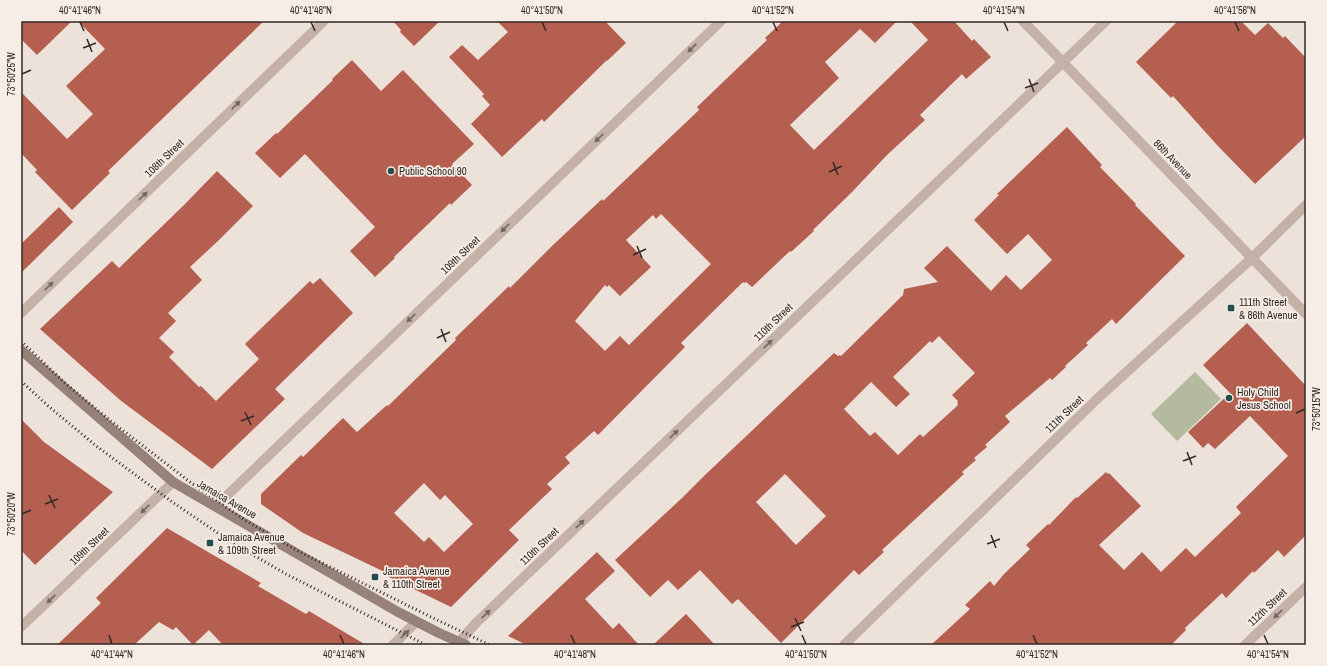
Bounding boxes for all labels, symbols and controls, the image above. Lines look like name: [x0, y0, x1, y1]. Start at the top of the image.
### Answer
text: 40°41'46"N: [59, 4, 101, 17]
text: 40°41'48"N: [290, 4, 332, 17]
text: 40°41'50"N: [521, 4, 563, 17]
text: 40°41'52"N: [752, 4, 794, 17]
text: 40°41'54"N: [983, 4, 1025, 17]
text: 40°41'56"N: [1214, 4, 1256, 17]
one-way arrow: [687, 43, 697, 53]
text: 73°50'25"W: [5, 52, 18, 96]
one-way arrow: [231, 100, 241, 110]
one-way arrow: [594, 133, 604, 143]
street label: 108th Street: [141, 136, 187, 180]
street label: 86th Avenue: [1151, 136, 1195, 182]
place label: Public School 90: [399, 164, 467, 178]
marker: Public School 90: [386, 166, 396, 176]
one-way arrow: [138, 191, 148, 200]
one-way arrow: [500, 223, 510, 233]
street label: 109th Street: [437, 233, 483, 277]
one-way arrow: [44, 281, 54, 291]
place label: 111th Street & 86th Avenue: [1239, 295, 1298, 322]
street label: 110th Street: [751, 300, 796, 344]
marker: 111th Street & 86th Avenue: [1226, 303, 1236, 313]
one-way arrow: [406, 313, 416, 323]
one-way arrow: [763, 340, 773, 349]
place label: Holy Child Jesus School: [1237, 385, 1291, 412]
text: 73°50'15"W: [1310, 387, 1323, 431]
street label: 111th Street: [1042, 392, 1086, 436]
marker: Holy Child Jesus School: [1224, 393, 1234, 403]
one-way arrow: [669, 429, 679, 439]
street label: Jamaica Avenue: [195, 476, 259, 522]
text: 73°50'20"W: [5, 492, 18, 536]
one-way arrow: [140, 504, 150, 513]
one-way arrow: [575, 519, 585, 529]
street label: 109th Street: [66, 524, 112, 568]
street label: 110th Street: [517, 524, 562, 568]
place label: Jamaica Avenue & 109th Street: [218, 530, 285, 557]
marker: Jamaica Avenue & 109th Street: [205, 538, 215, 548]
place label: Jamaica Avenue & 110th Street: [383, 564, 450, 591]
marker: Jamaica Avenue & 110th Street: [370, 572, 380, 582]
street label: 112th Street: [1245, 585, 1290, 629]
one-way arrow: [46, 594, 56, 603]
one-way arrow: [481, 609, 491, 619]
one-way arrow: [1273, 609, 1283, 619]
one-way arrow: [400, 629, 410, 639]
text: 40°41'44"N: [91, 648, 133, 661]
text: 40°41'46"N: [323, 648, 365, 661]
text: 40°41'48"N: [554, 648, 596, 661]
text: 40°41'50"N: [785, 648, 827, 661]
text: 40°41'52"N: [1016, 648, 1058, 661]
text: 40°41'54"N: [1247, 648, 1289, 661]

